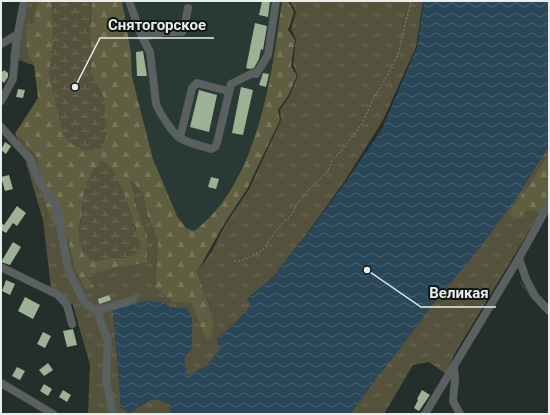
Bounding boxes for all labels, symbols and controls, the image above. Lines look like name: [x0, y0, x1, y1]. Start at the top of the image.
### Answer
callout: Снятогорское: [100, 11, 214, 38]
text: Снятогорское: [108, 16, 206, 34]
callout: Великая: [421, 280, 496, 307]
text: Великая: [429, 284, 489, 302]

